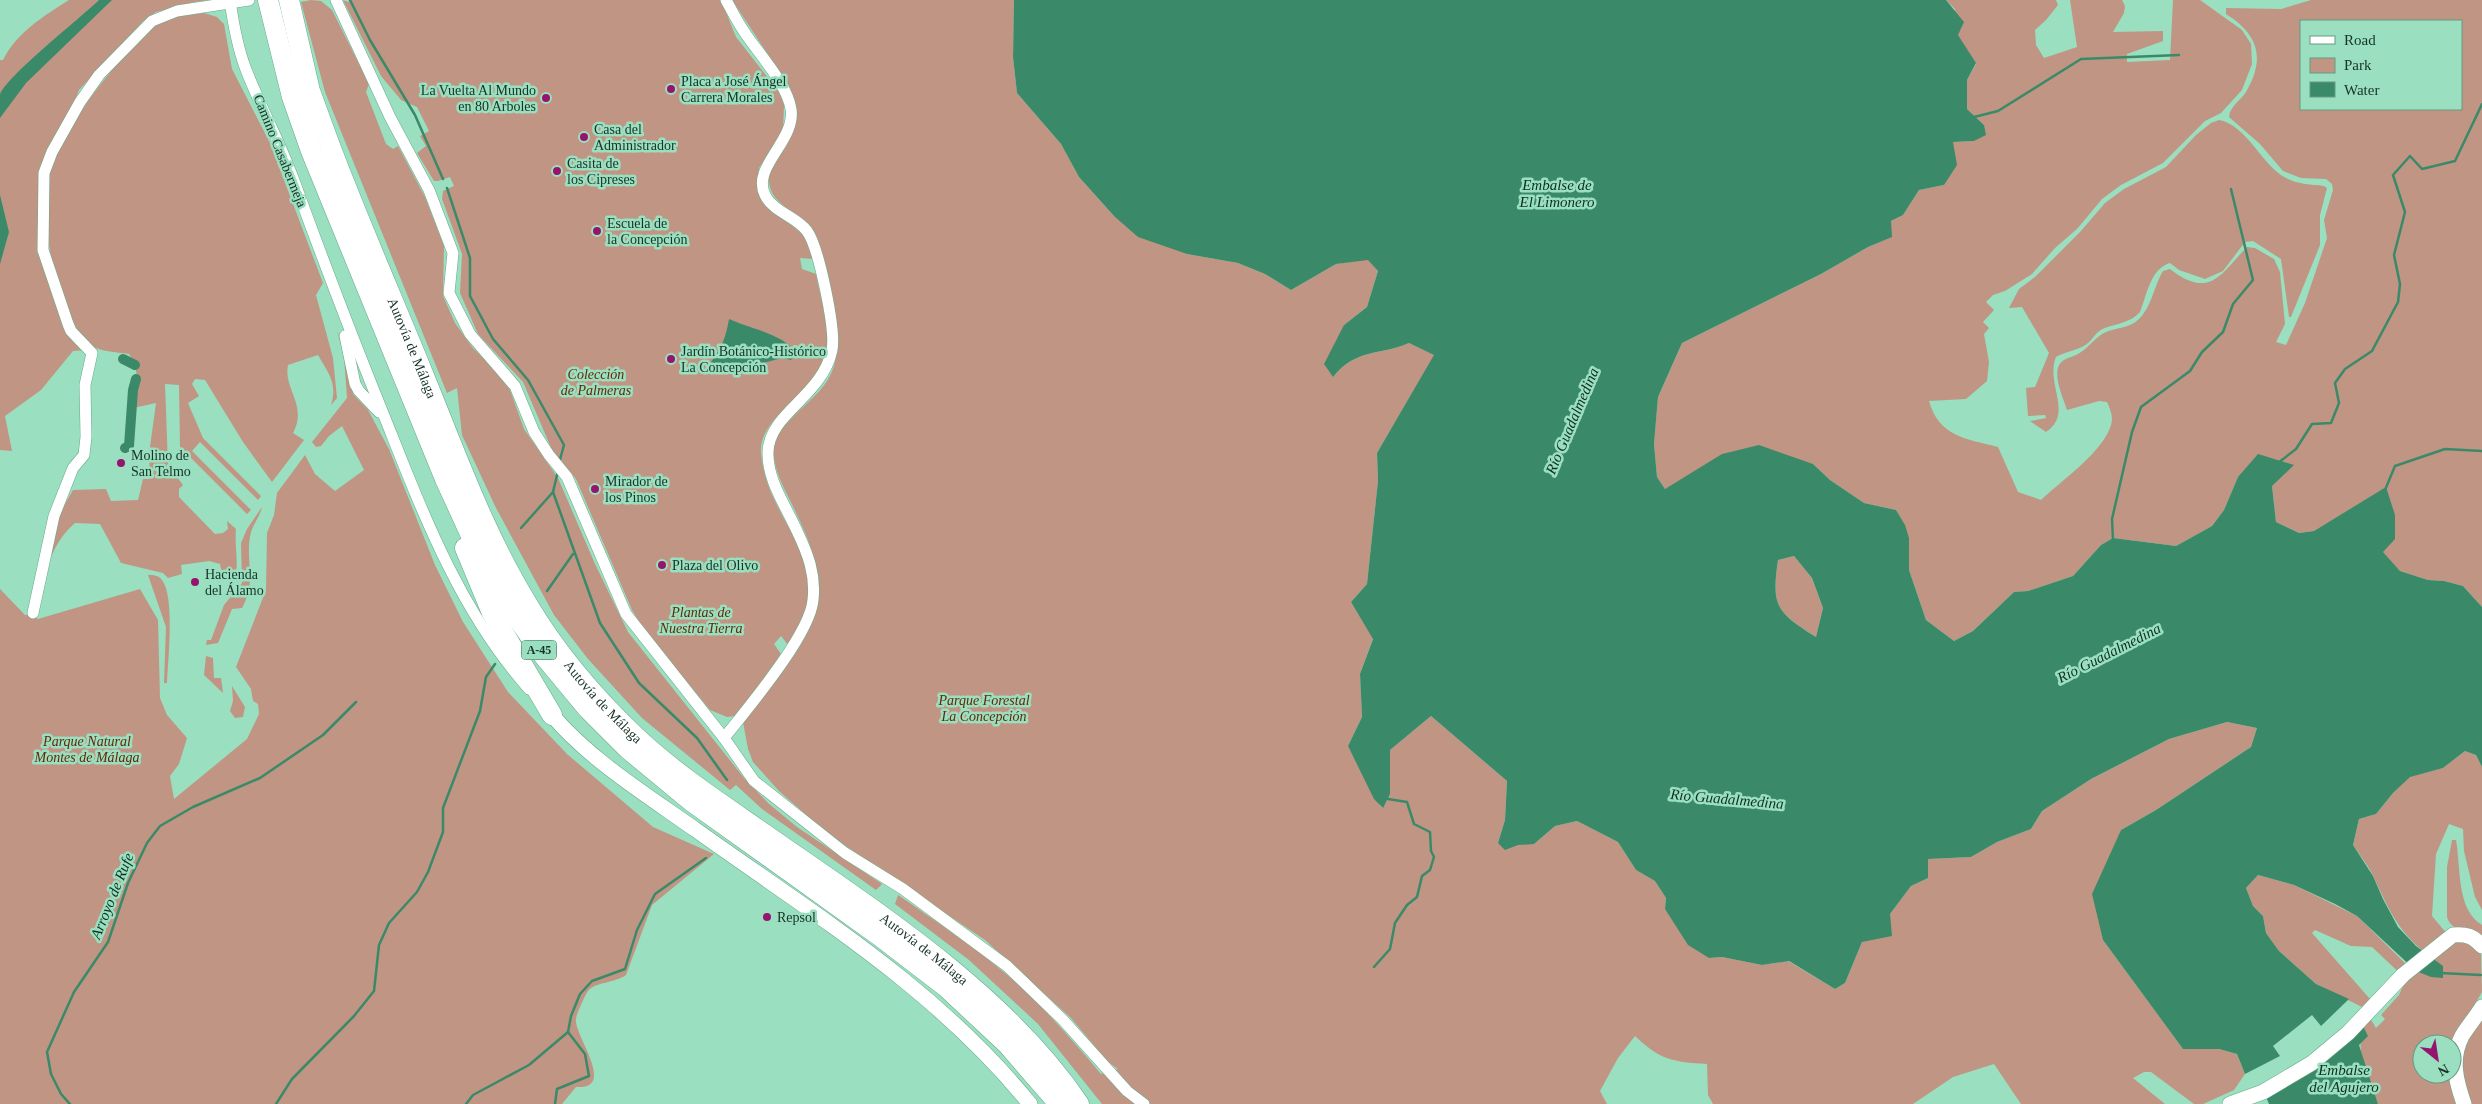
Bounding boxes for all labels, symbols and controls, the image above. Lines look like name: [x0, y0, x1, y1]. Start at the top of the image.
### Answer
legend: [2300, 20, 2462, 110]
text: Road: [2344, 32, 2376, 48]
text: Park: [2344, 57, 2372, 73]
place label: Placa a José Ángel Carrera Morales: [681, 73, 786, 105]
text: Water: [2344, 82, 2379, 98]
place label: La Vuelta Al Mundo en 80 Arboles: [421, 83, 536, 114]
marker: Placa a José Ángel Carrera Morales: [665, 83, 677, 95]
street label: Camino Casabermeja: [251, 92, 310, 210]
marker: La Vuelta Al Mundo en 80 Arboles: [540, 92, 552, 104]
place label: Casa del Administrador: [594, 122, 676, 153]
marker: Casa del Administrador: [578, 131, 590, 143]
place label: Casita de los Cipreses: [567, 156, 635, 187]
marker: Casita de los Cipreses: [551, 165, 563, 177]
water label: Embalse de El Limonero: [1519, 177, 1595, 210]
place label: Escuela de la Concepción: [607, 216, 687, 247]
marker: Escuela de la Concepción: [591, 225, 603, 237]
street label: Autovía de Málaga: [385, 295, 440, 401]
place label: Jardín Botánico-Histórico La Concepción: [681, 344, 826, 375]
marker: Jardín Botánico-Histórico La Concepción: [665, 353, 677, 365]
water label: Río Guadalmedina: [1542, 366, 1602, 477]
park label: Colección de Palmeras: [561, 367, 632, 398]
place label: Molino de San Telmo: [131, 448, 191, 479]
marker: Molino de San Telmo: [115, 457, 127, 469]
place label: Mirador de los Pinos: [605, 474, 668, 505]
marker: Mirador de los Pinos: [589, 483, 601, 495]
place label: Plaza del Olivo: [672, 558, 758, 573]
marker: Plaza del Olivo: [656, 559, 668, 571]
place label: Hacienda del Álamo: [205, 567, 264, 598]
marker: Hacienda del Álamo: [189, 576, 201, 588]
park label: Plantas de Nuestra Tierra: [659, 605, 742, 636]
water label: Río Guadalmedina: [2054, 620, 2163, 686]
road number: A-45: [522, 640, 556, 660]
street label: Autovía de Málaga: [561, 657, 646, 747]
park label: Parque Forestal La Concepción: [937, 693, 1030, 724]
park label: Parque Natural Montes de Málaga: [34, 734, 139, 765]
water label: Río Guadalmedina: [1669, 786, 1784, 812]
water label: Arroyo de Rufe: [87, 850, 137, 942]
place label: Repsol: [777, 910, 816, 925]
street label: Autovía de Málaga: [877, 910, 972, 988]
marker: Repsol: [761, 911, 773, 923]
north arrow: [2412, 1034, 2462, 1084]
text: N: [2435, 1061, 2451, 1079]
water label: Embalse del Agujero: [2309, 1062, 2379, 1095]

